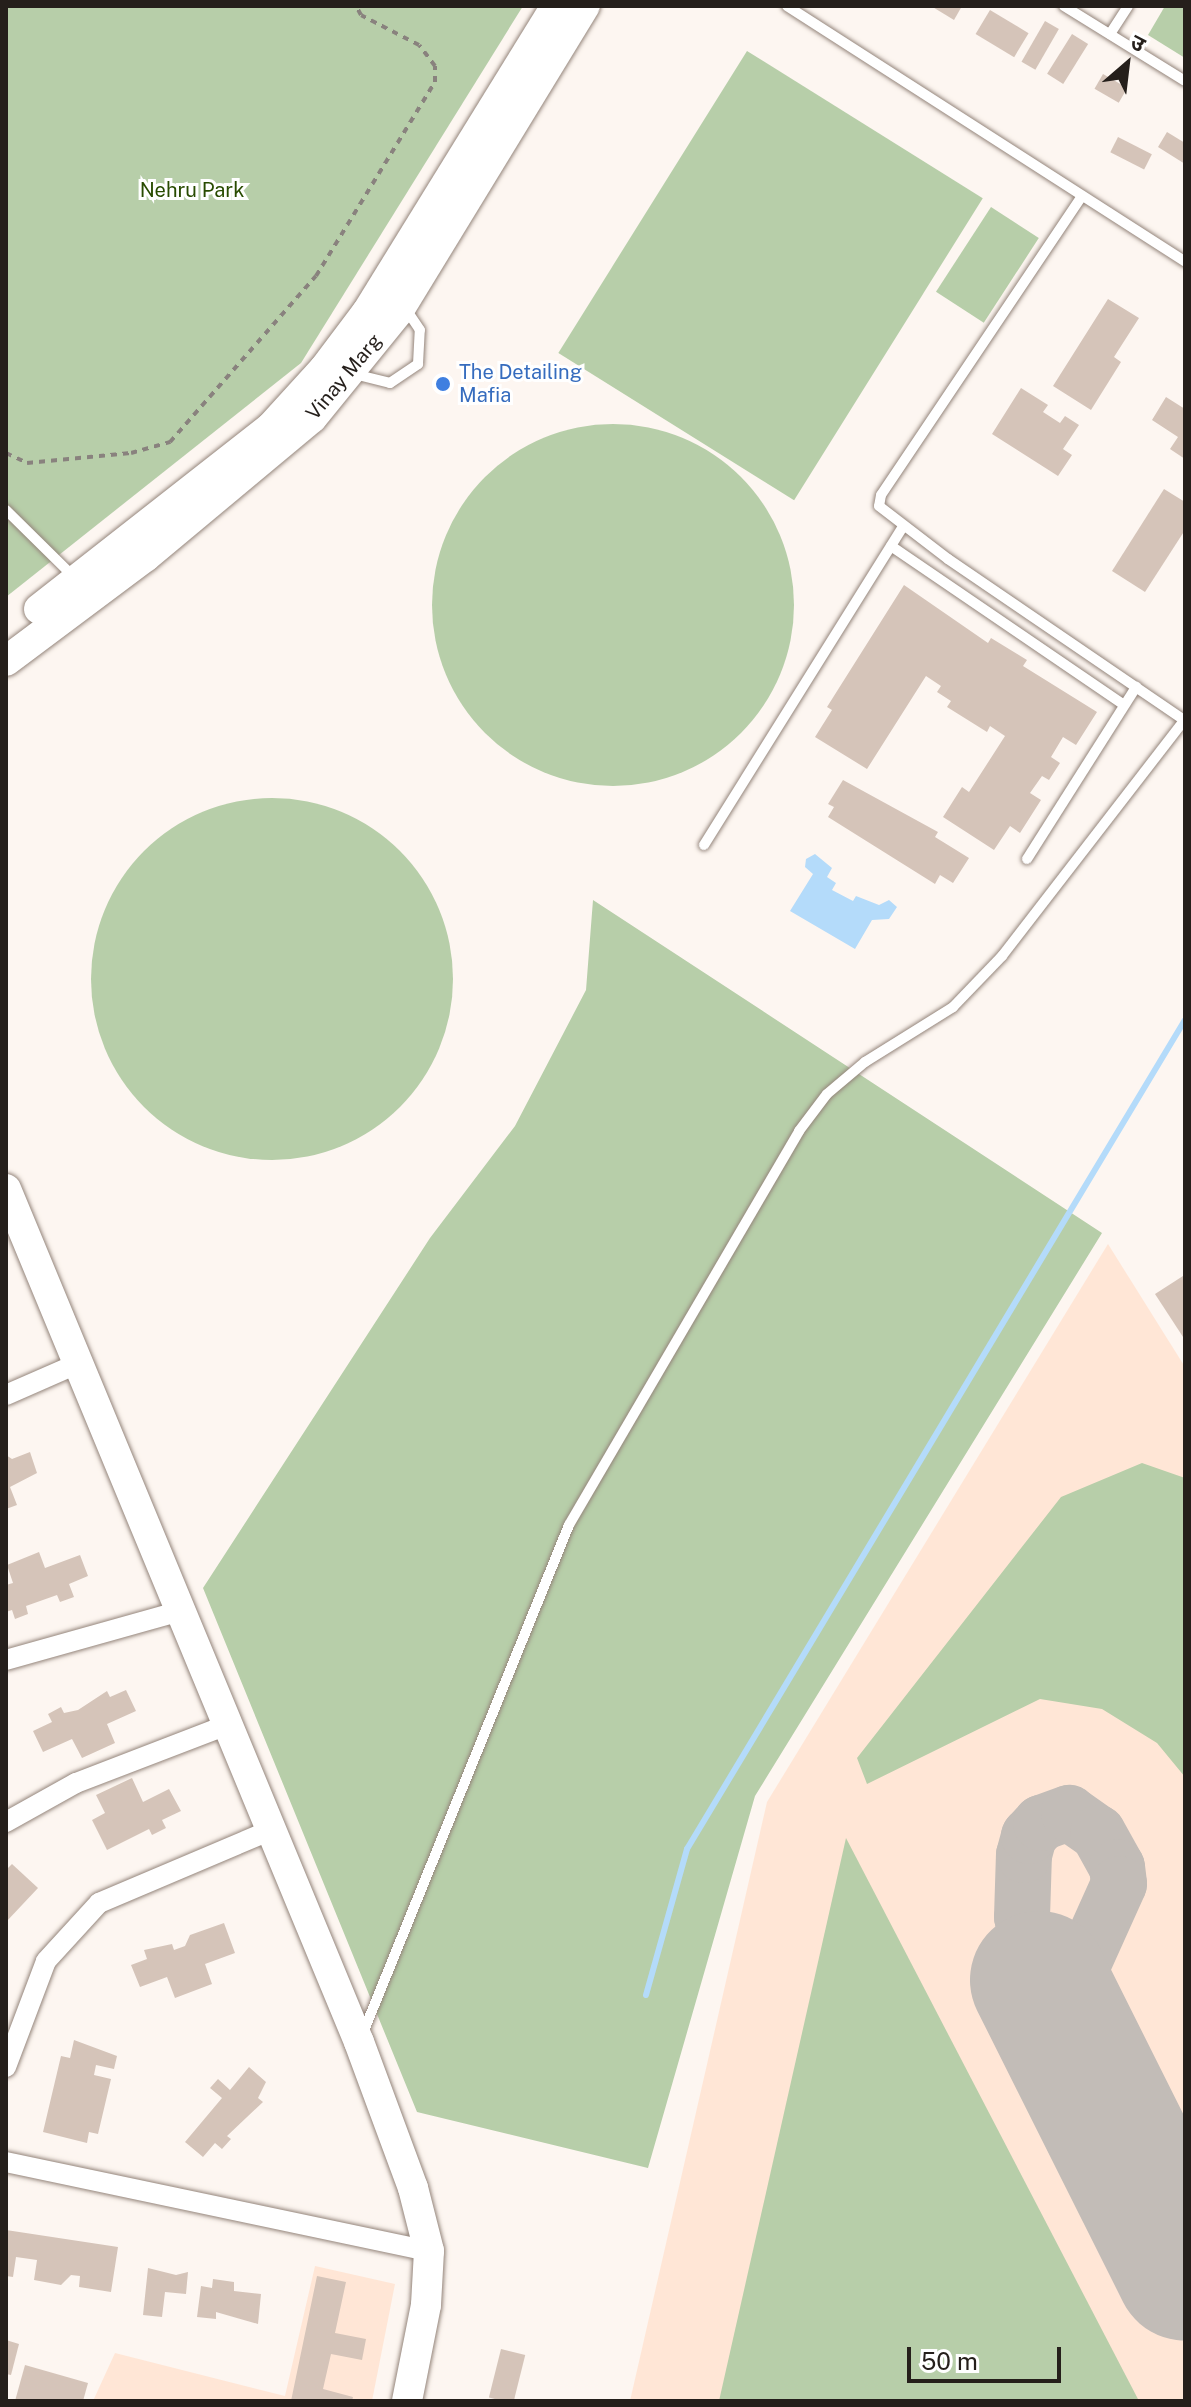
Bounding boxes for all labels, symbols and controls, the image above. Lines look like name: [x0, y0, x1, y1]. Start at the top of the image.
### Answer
north arrow: [1087, 24, 1167, 104]
text: उ: [1126, 28, 1150, 57]
park label: Nehru Park: [140, 178, 244, 202]
street label: Vinay Marg: [301, 329, 387, 425]
place label: The Detailing Mafia: [459, 360, 582, 407]
marker: The Detailing Mafia: [434, 375, 452, 393]
scale bar: [911, 2331, 1065, 2381]
text: 50 m: [921, 2347, 978, 2375]

